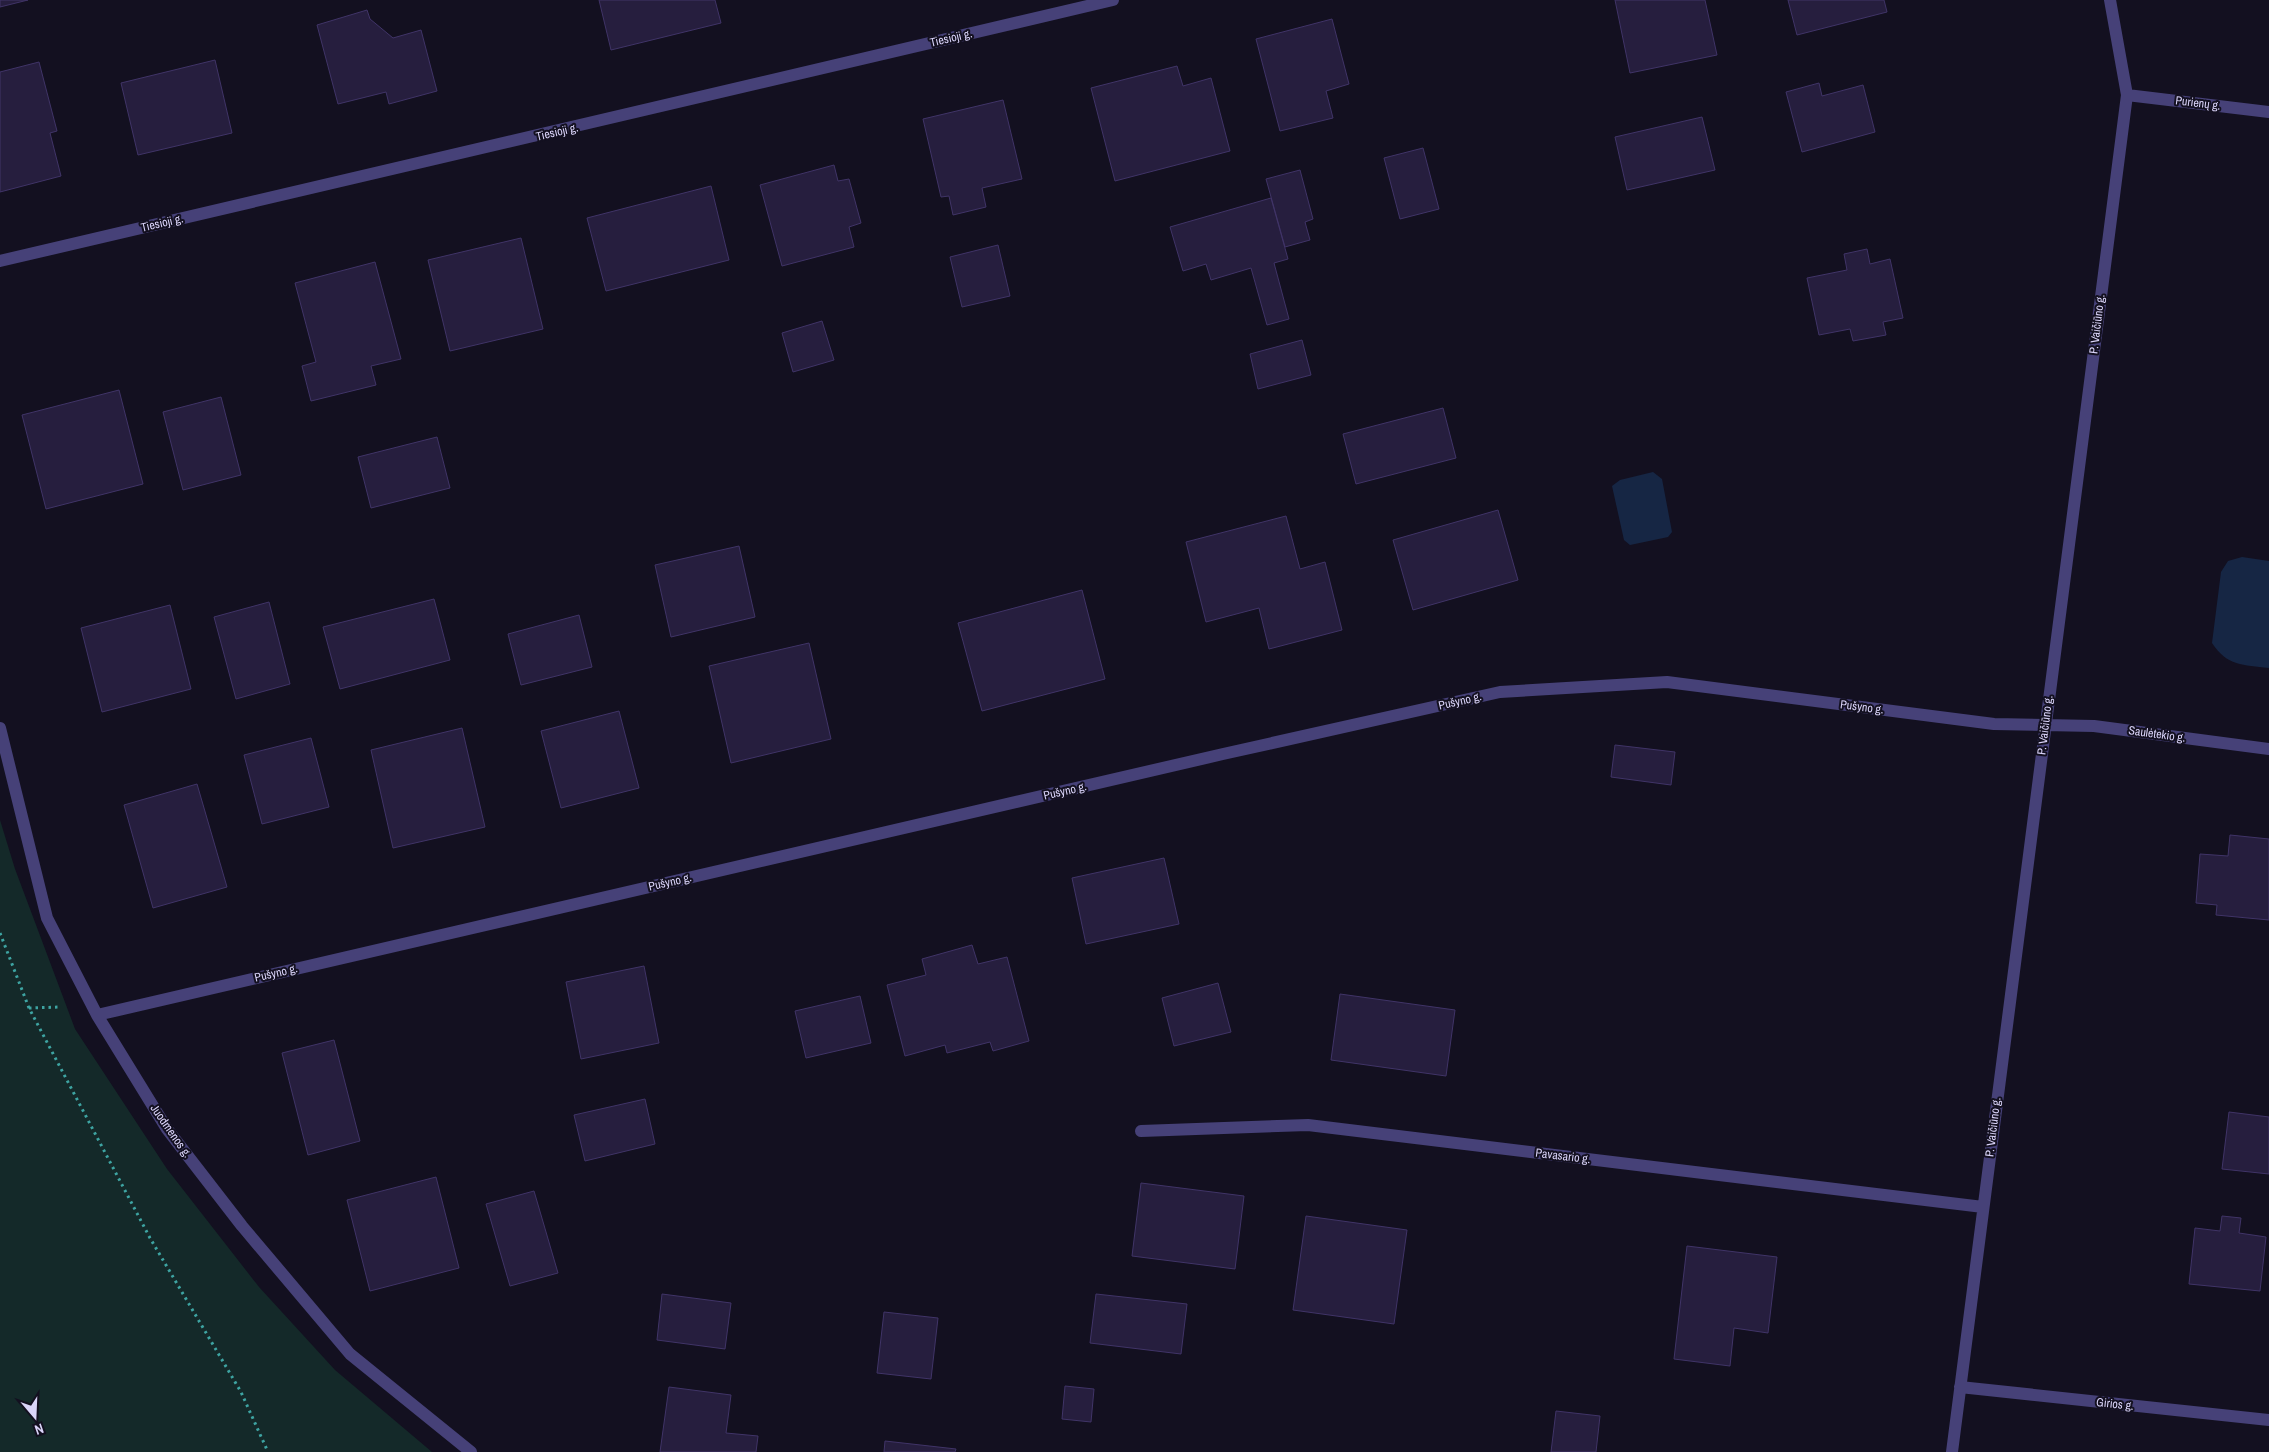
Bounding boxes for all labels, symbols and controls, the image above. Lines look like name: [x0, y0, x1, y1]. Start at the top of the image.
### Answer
street label: Tiesioji g.: [928, 25, 974, 51]
street label: Purienų g.: [2174, 92, 2222, 114]
street label: Tiesioji g.: [534, 119, 580, 145]
street label: Tiesioji g.: [139, 210, 185, 236]
street label: P. Vaičiūno g.: [2085, 293, 2109, 355]
street label: Pušyno g.: [1437, 688, 1483, 714]
street label: P. Vaičiūno g.: [2033, 694, 2057, 756]
street label: Pušyno g.: [1839, 696, 1885, 718]
street label: Saulėtekio g.: [2127, 722, 2187, 746]
street label: Pušyno g.: [1042, 778, 1088, 804]
street label: Pušyno g.: [647, 869, 693, 895]
street label: Pušyno g.: [253, 960, 299, 986]
street label: P. Vaičiūno g.: [1981, 1096, 2005, 1158]
street label: Juodmenos g.: [147, 1101, 195, 1161]
street label: Pavasario g.: [1535, 1145, 1591, 1167]
north arrow: [10, 1392, 60, 1442]
street label: Girios g.: [2095, 1394, 2135, 1414]
text: N: [32, 1419, 46, 1439]

